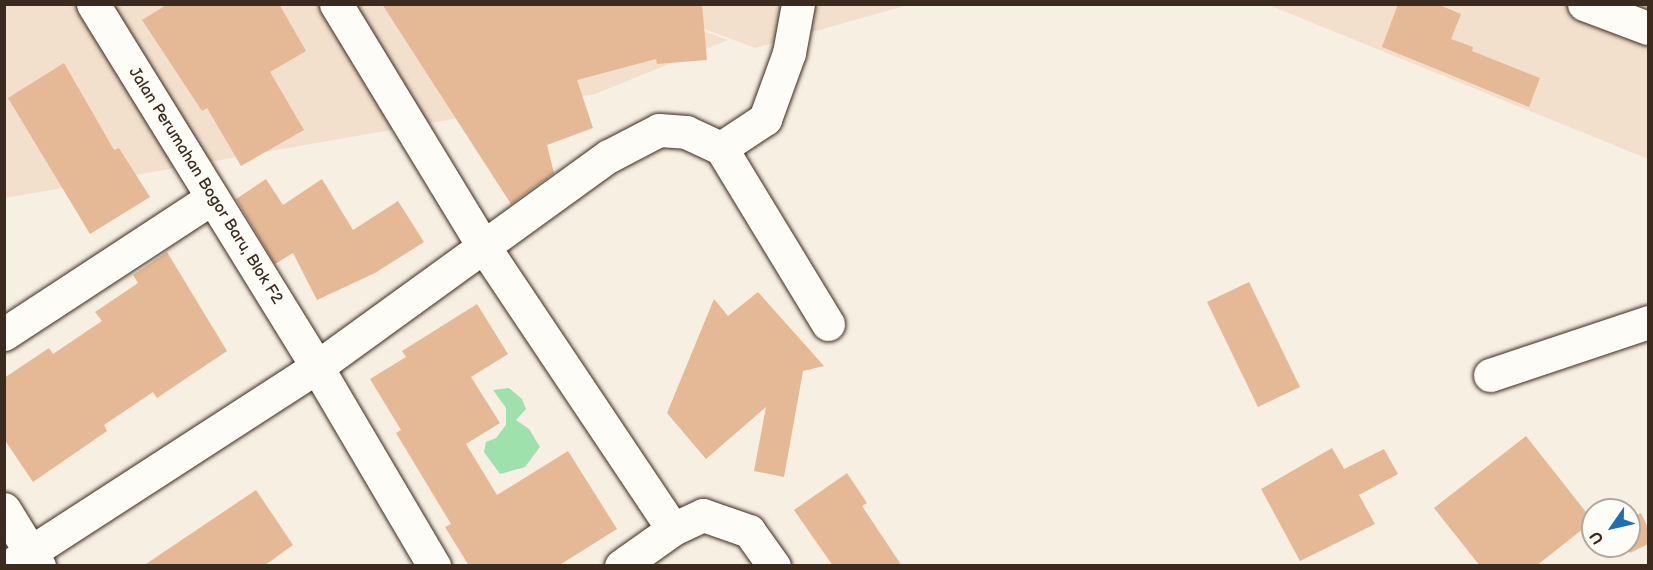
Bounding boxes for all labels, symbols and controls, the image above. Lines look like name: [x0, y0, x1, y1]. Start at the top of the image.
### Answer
street label: Jalan Perumahan Bogor Baru, Blok F2: [124, 64, 286, 308]
north arrow: [1581, 498, 1641, 558]
text: U: [1586, 527, 1608, 547]

